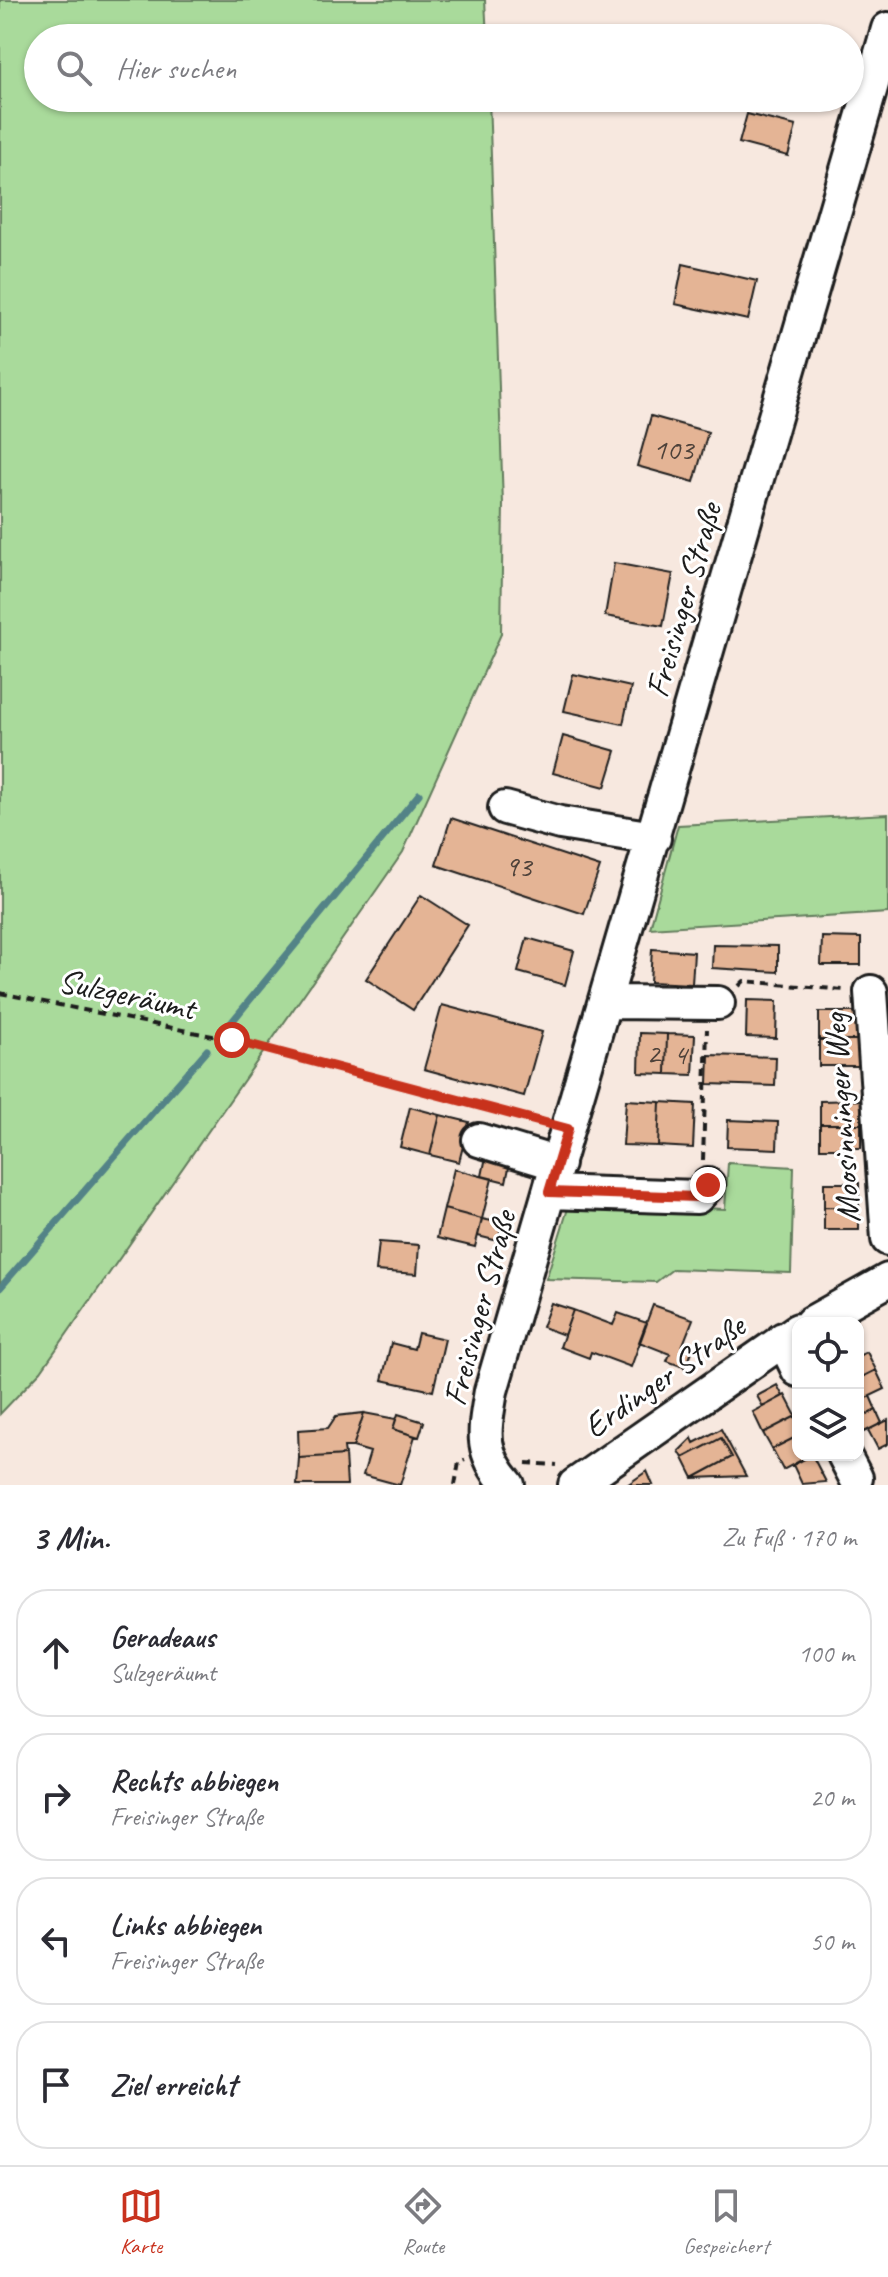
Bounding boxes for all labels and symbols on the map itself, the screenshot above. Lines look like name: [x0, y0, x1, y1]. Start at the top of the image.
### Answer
house number: 103: [653, 430, 696, 468]
street label: Freisinger Straße: [635, 495, 732, 702]
house number: 93: [505, 847, 534, 885]
street label: Sulzgeräumt: [55, 959, 203, 1030]
street label: Moosinninger Weg: [812, 1010, 870, 1224]
route start: [214, 1022, 250, 1058]
house number: 2: [646, 1034, 662, 1072]
house number: 4: [673, 1035, 689, 1073]
route end: [690, 1167, 726, 1203]
street label: Freisinger Straße: [432, 1203, 526, 1410]
street label: Erdinger Straße: [575, 1303, 755, 1447]

